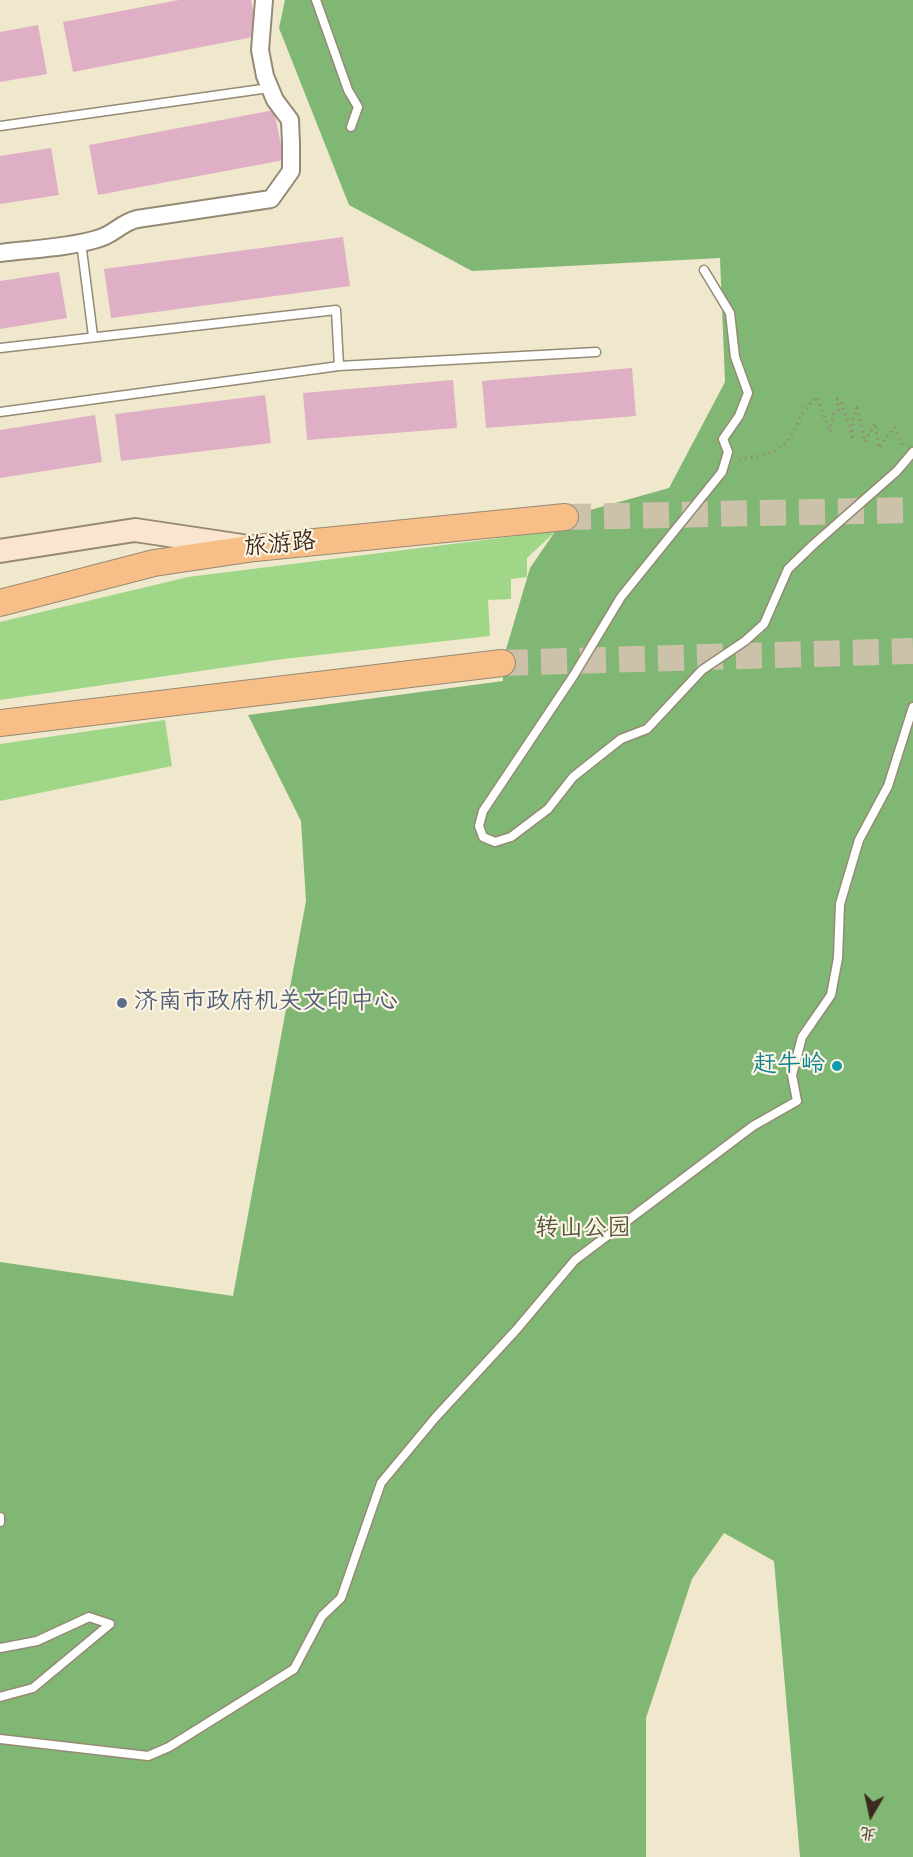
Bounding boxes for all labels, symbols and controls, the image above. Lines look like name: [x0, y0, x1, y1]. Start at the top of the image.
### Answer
street label: 旅游路: [243, 528, 317, 564]
place label: 济南市政府机关文印中心: [134, 989, 398, 1017]
marker: 济南市政府机关文印中心: [115, 996, 129, 1010]
place label: 赶牛岭: [753, 1052, 825, 1080]
marker: 赶牛岭: [830, 1059, 844, 1073]
park label: 转山公园: [535, 1216, 631, 1244]
north arrow: [841, 1785, 901, 1845]
text: 北: [859, 1822, 878, 1845]

